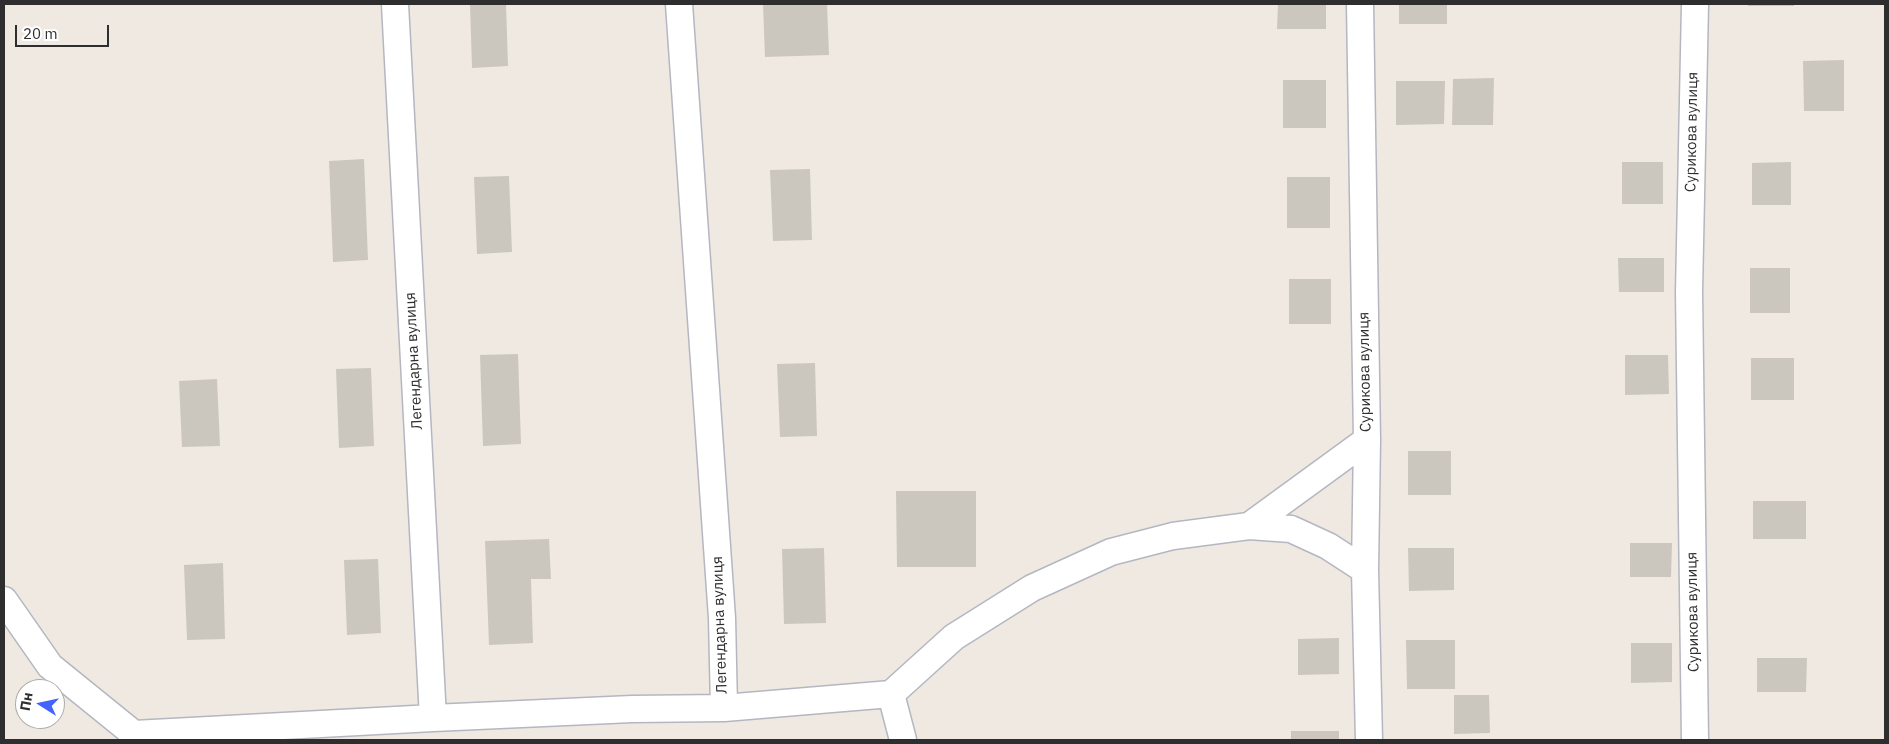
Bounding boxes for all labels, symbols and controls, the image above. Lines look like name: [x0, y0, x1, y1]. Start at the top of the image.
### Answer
scale bar: [18, 15, 111, 47]
text: 20 m: [23, 24, 58, 43]
street label: Сурикова вулиця: [1682, 72, 1702, 192]
street label: Легендарна вулиця: [401, 292, 427, 430]
street label: Сурикова вулиця: [1355, 312, 1375, 432]
street label: Сурикова вулиця: [1683, 552, 1703, 672]
street label: Легендарна вулиця: [709, 556, 731, 694]
north arrow: [15, 679, 65, 729]
text: Пн: [16, 691, 37, 712]

